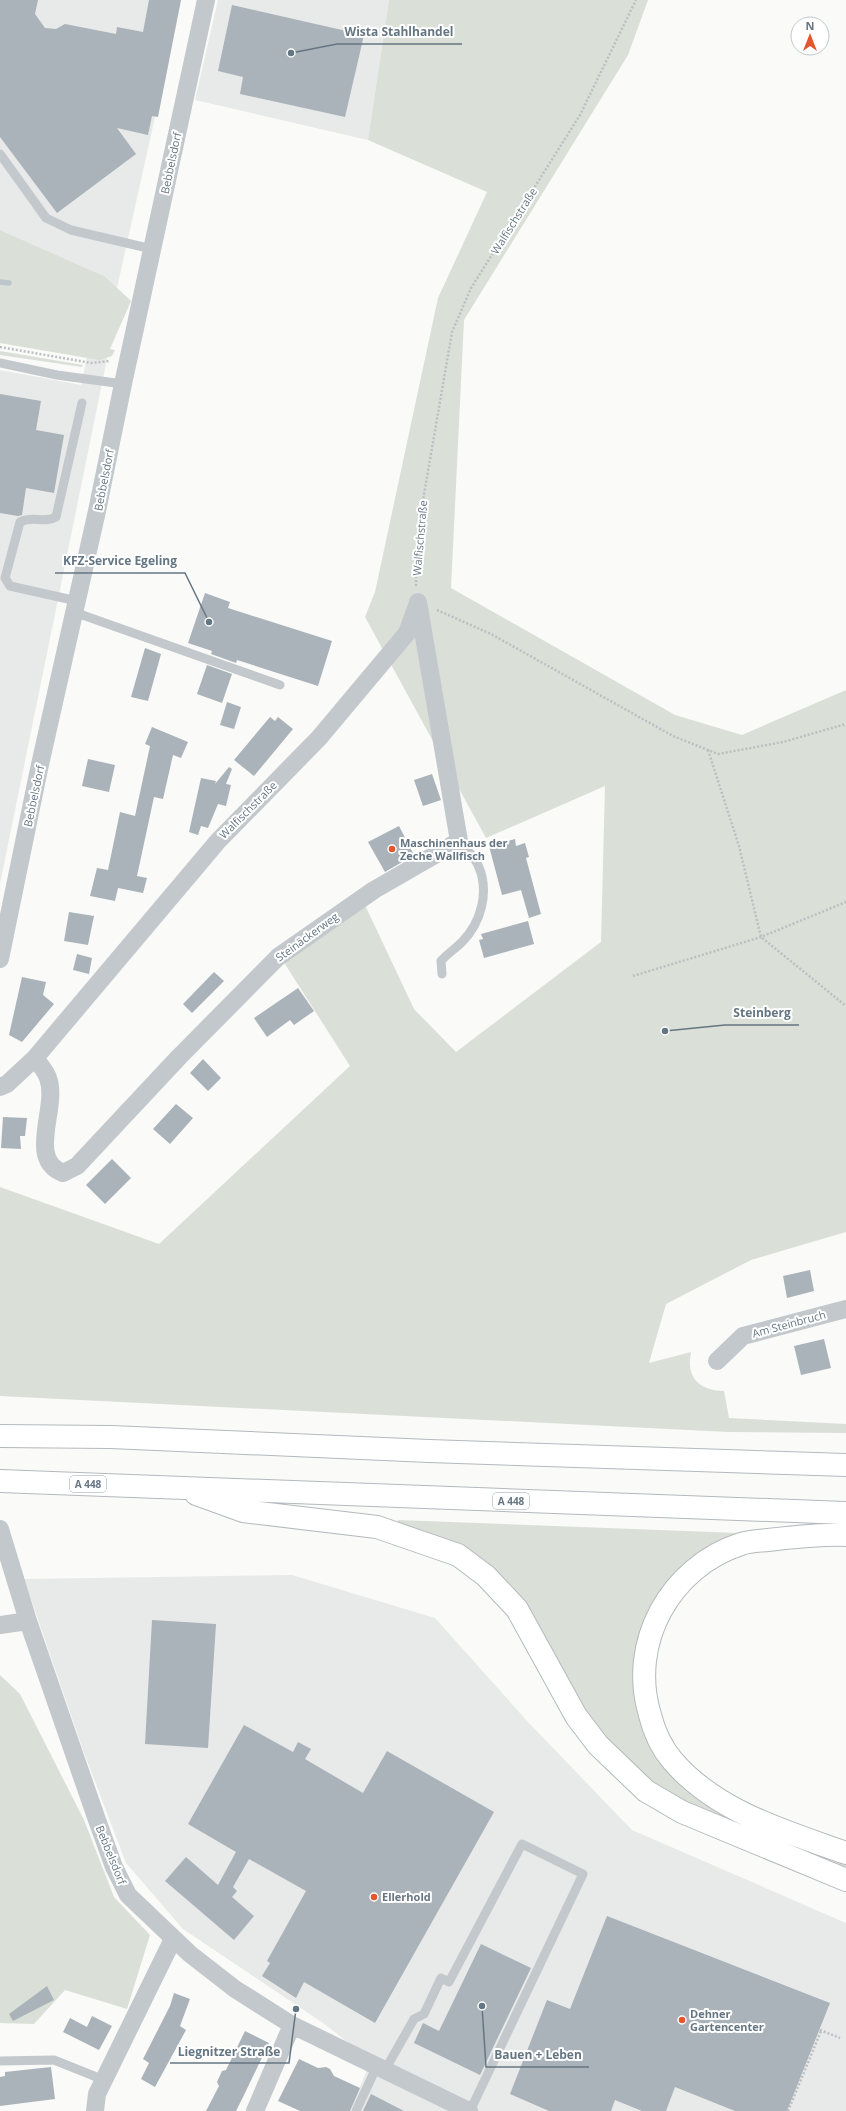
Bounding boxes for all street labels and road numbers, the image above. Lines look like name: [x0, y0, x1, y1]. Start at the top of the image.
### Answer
street label: Bebbelsdorf: [157, 130, 185, 195]
street label: Walfischstraße: [487, 185, 540, 257]
street label: Bebbelsdorf: [90, 447, 117, 512]
street label: Walfischstraße: [409, 500, 430, 576]
street label: Bebbelsdorf: [20, 763, 48, 828]
street label: Walfischstraße: [216, 778, 280, 842]
street label: Steinäckerweg: [272, 909, 341, 964]
street label: Am Steinbruch: [750, 1306, 827, 1341]
road number: A 448: [70, 1476, 106, 1492]
road number: A 448: [493, 1493, 529, 1509]
street label: Bebbelsdorf: [93, 1823, 131, 1888]

